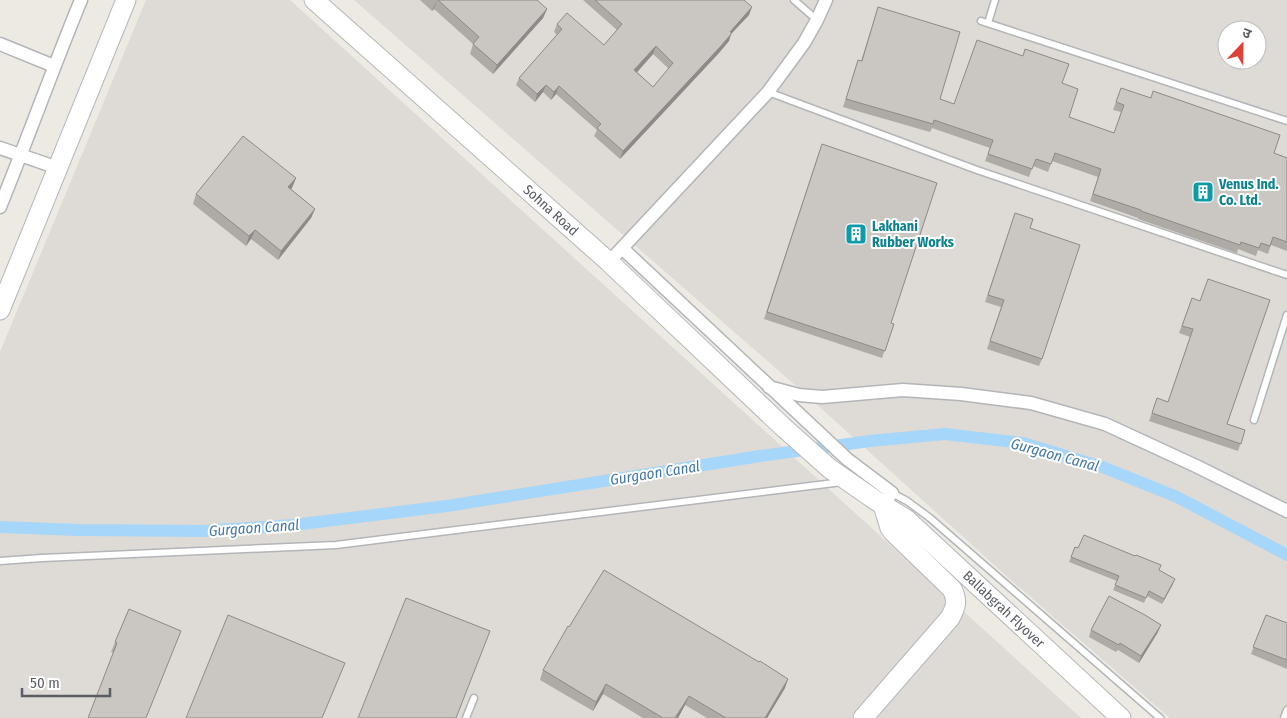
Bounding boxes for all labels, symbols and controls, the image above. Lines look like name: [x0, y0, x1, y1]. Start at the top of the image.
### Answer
north arrow: [1217, 20, 1267, 70]
text: उ: [1240, 24, 1254, 43]
place label: Venus Ind. Co. Ltd.: [1218, 176, 1279, 209]
building icon: Venus Ind. Co. Ltd.: [1191, 180, 1215, 204]
street label: Sohna Road: [520, 181, 582, 240]
place label: Lakhani Rubber Works: [872, 218, 954, 251]
building icon: Lakhani Rubber Works: [844, 222, 868, 246]
water label: Gurgaon Canal: [1009, 435, 1101, 475]
water label: Gurgaon Canal: [609, 457, 701, 489]
water label: Gurgaon Canal: [208, 516, 300, 540]
street label: Ballabgrah Flyover: [959, 567, 1048, 652]
scale bar: [22, 666, 110, 698]
text: 50 m: [30, 674, 60, 692]

